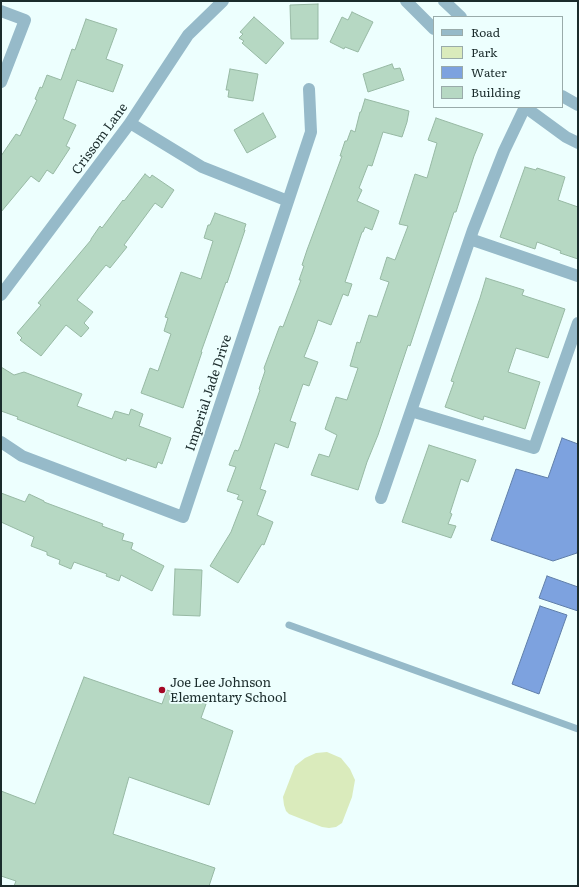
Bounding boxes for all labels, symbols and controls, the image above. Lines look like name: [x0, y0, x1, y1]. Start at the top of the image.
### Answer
legend: [433, 16, 563, 108]
text: Road: [471, 23, 500, 41]
text: Park: [471, 43, 497, 61]
text: Water: [471, 63, 507, 81]
text: Building: [471, 83, 520, 101]
street label: Crissom Lane: [69, 100, 131, 178]
street label: Imperial Jade Drive: [183, 333, 235, 453]
place label: Joe Lee Johnson Elementary School: [170, 675, 287, 706]
marker: Joe Lee Johnson Elementary School: [157, 685, 167, 695]

